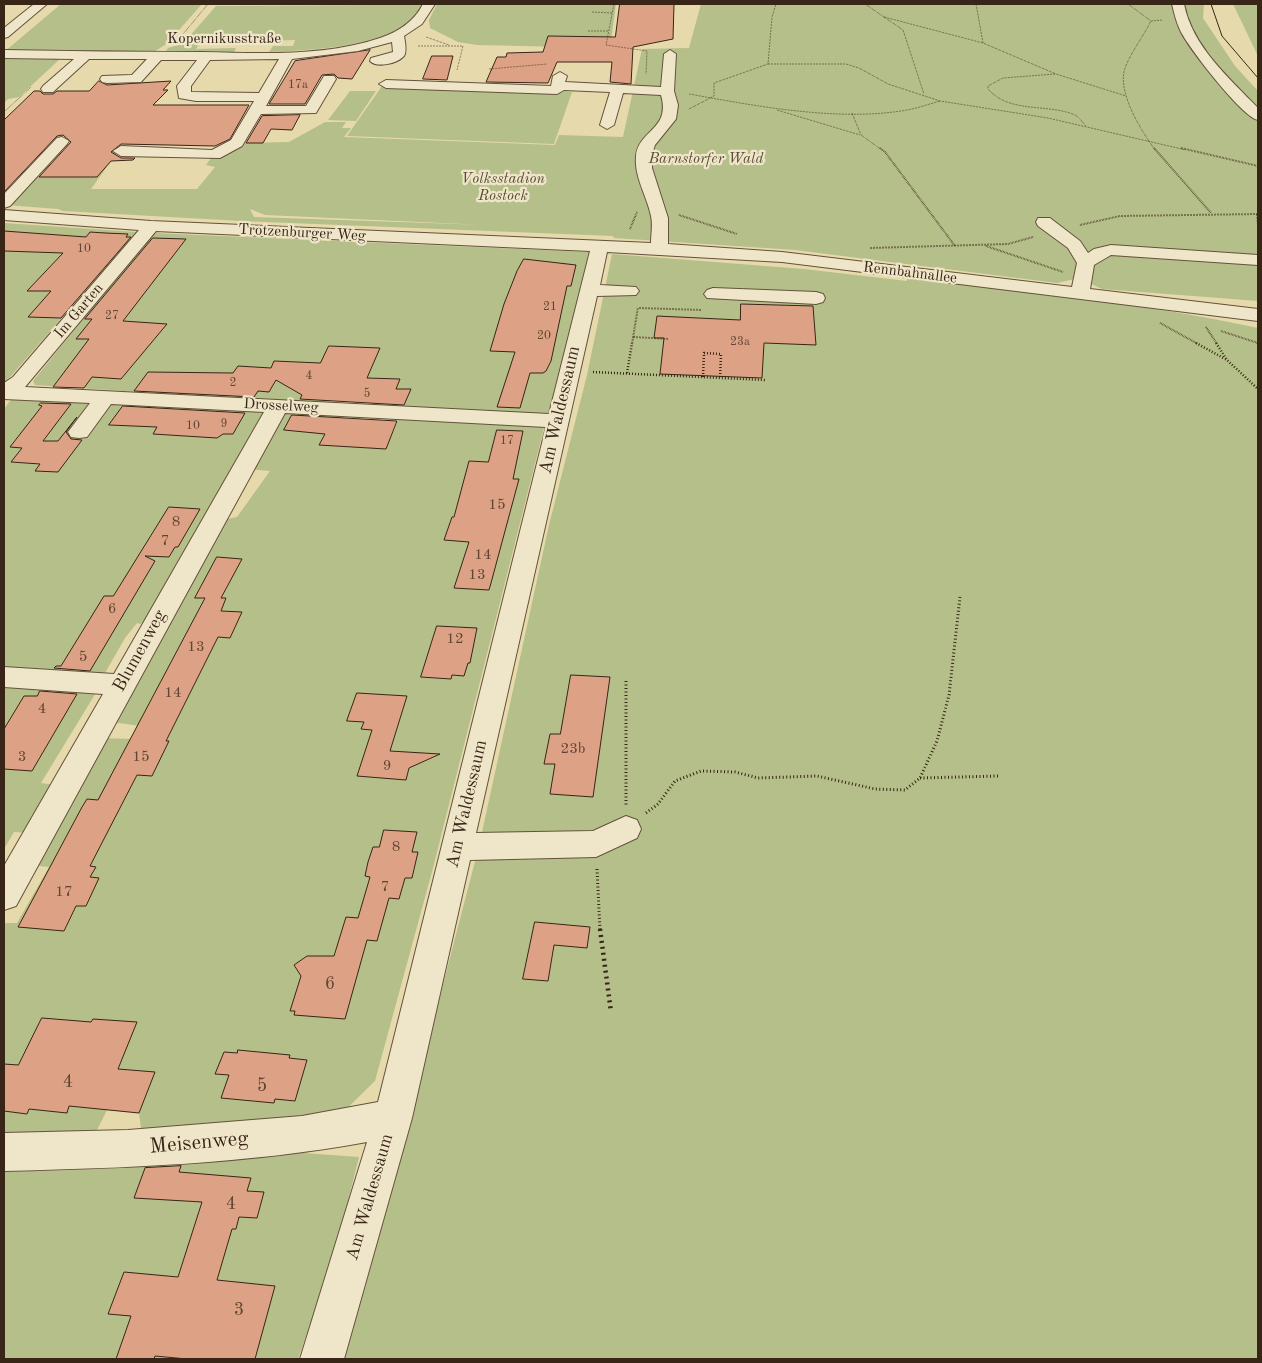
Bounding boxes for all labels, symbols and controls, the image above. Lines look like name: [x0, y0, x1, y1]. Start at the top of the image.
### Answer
street label: Kopernikusstraße: [167, 30, 281, 48]
house number: 17a: [288, 78, 308, 92]
park label: Barnstorfer Wald: [649, 150, 763, 168]
park label: Volksstadion Rostock: [461, 170, 545, 205]
street label: Trotzenburger Weg: [238, 221, 366, 245]
house number: 10: [77, 242, 91, 256]
street label: Rennbahnallee: [862, 258, 958, 288]
street label: Im Garten: [51, 280, 107, 342]
house number: 21: [543, 300, 557, 314]
house number: 27: [105, 309, 119, 323]
house number: 20: [537, 329, 551, 343]
house number: 23a: [730, 335, 750, 349]
street label: Am Waldessaum: [535, 344, 585, 476]
house number: 4: [306, 369, 312, 383]
house number: 2: [230, 376, 236, 390]
house number: 5: [364, 387, 370, 401]
street label: Drosselweg: [243, 395, 319, 417]
house number: 9: [221, 417, 227, 431]
house number: 10: [186, 419, 200, 433]
house number: 17: [500, 434, 514, 448]
house number: 15: [488, 496, 506, 514]
house number: 8: [172, 513, 180, 531]
house number: 7: [161, 532, 169, 550]
house number: 14: [474, 546, 492, 564]
house number: 13: [468, 566, 486, 584]
house number: 6: [108, 600, 116, 618]
street label: Blumenweg: [109, 606, 171, 696]
house number: 12: [446, 630, 464, 648]
house number: 13: [187, 638, 205, 656]
house number: 5: [79, 648, 87, 666]
house number: 14: [164, 684, 182, 702]
house number: 4: [38, 700, 46, 718]
street label: Am Waldessaum: [442, 738, 492, 870]
house number: 23b: [560, 740, 586, 758]
house number: 3: [18, 748, 26, 766]
house number: 15: [132, 748, 150, 766]
house number: 9: [383, 757, 391, 775]
house number: 8: [392, 838, 400, 856]
house number: 7: [381, 878, 389, 896]
house number: 17: [55, 883, 73, 901]
house number: 6: [325, 973, 335, 995]
house number: 4: [63, 1071, 73, 1093]
house number: 5: [257, 1075, 267, 1097]
street label: Meisenweg: [148, 1126, 250, 1160]
street label: Am Waldessaum: [342, 1131, 398, 1263]
house number: 4: [226, 1193, 236, 1215]
house number: 3: [234, 1299, 244, 1321]

